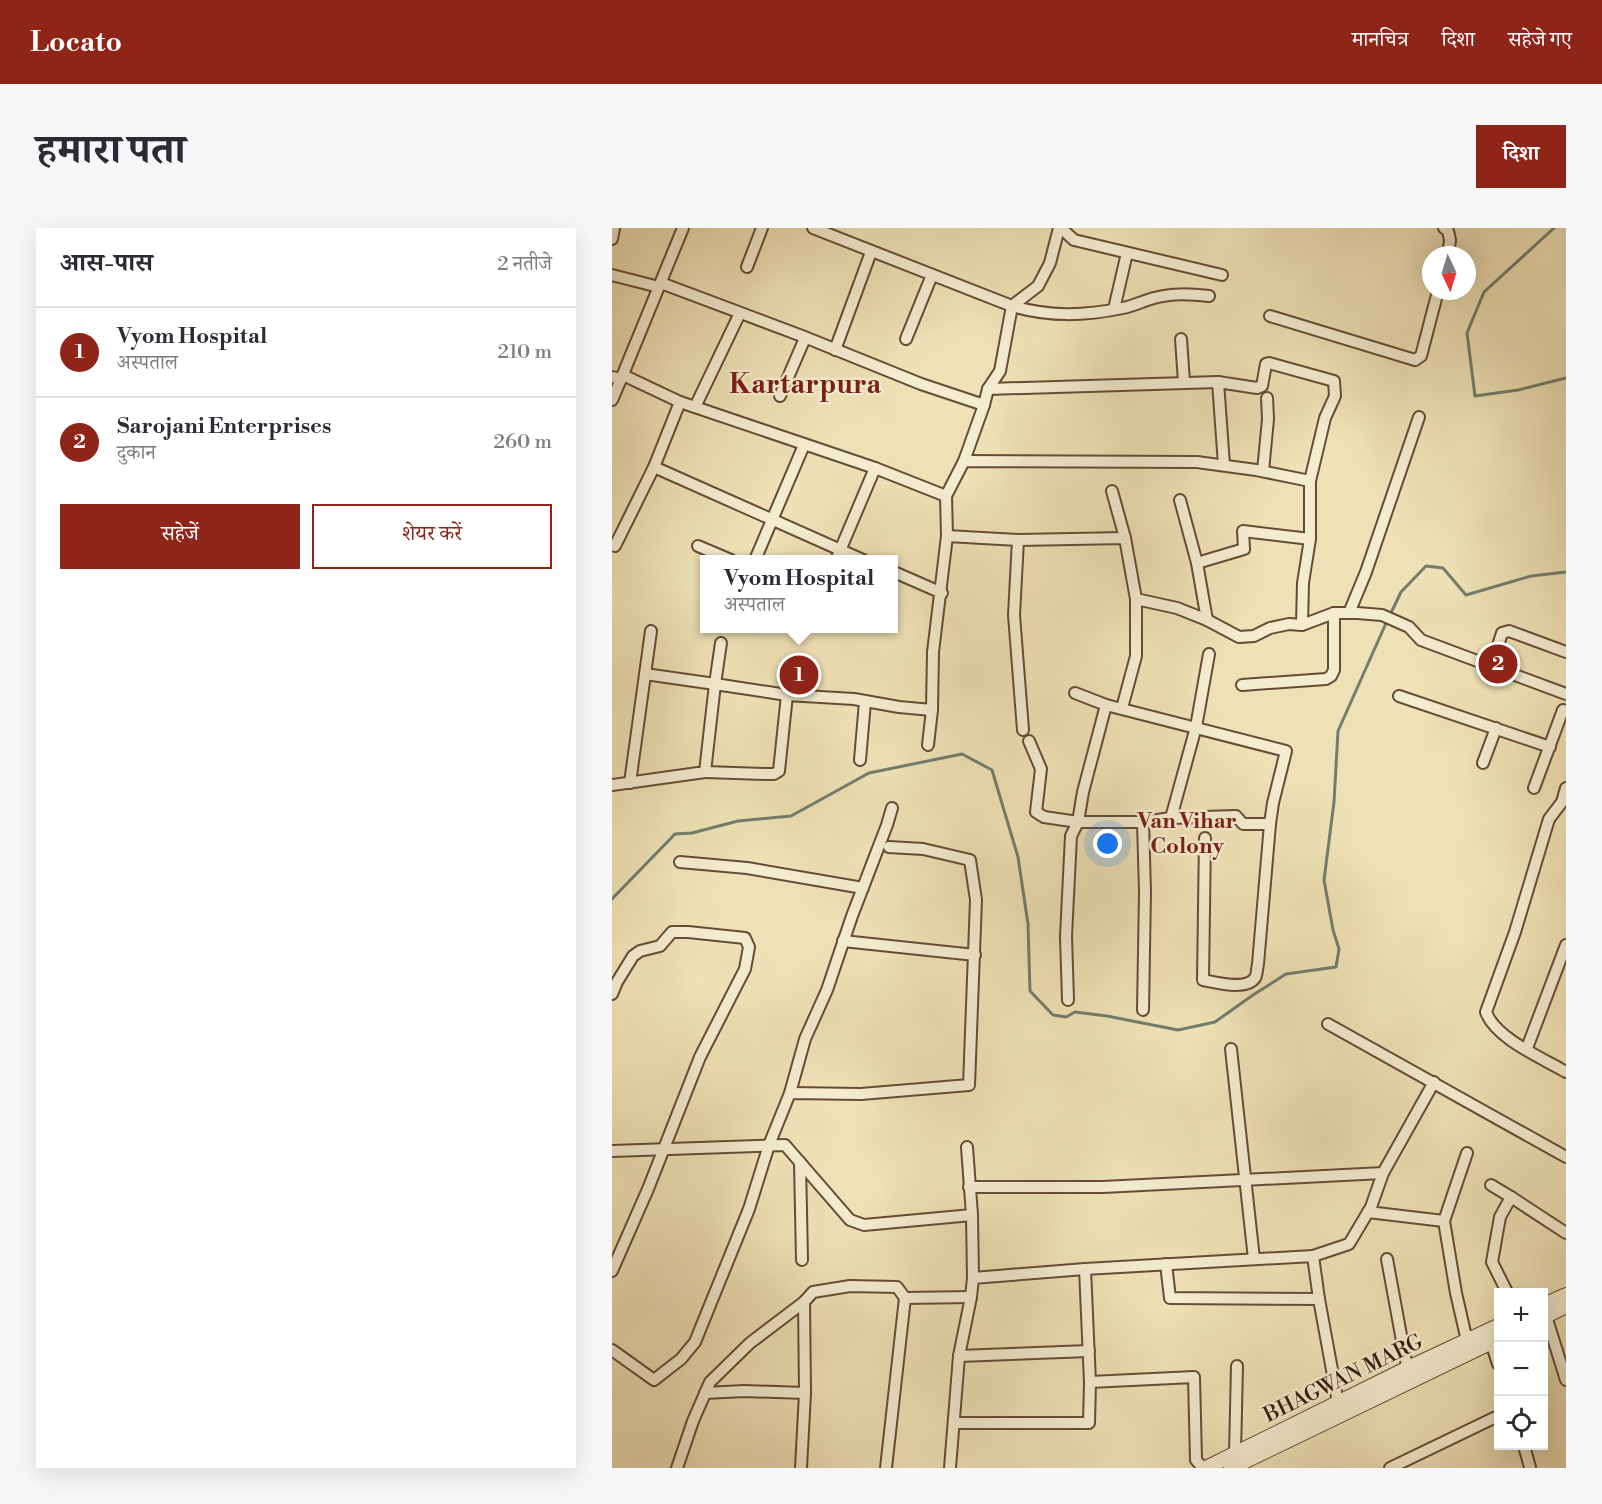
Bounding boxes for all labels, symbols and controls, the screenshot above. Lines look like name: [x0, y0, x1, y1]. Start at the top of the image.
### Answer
text: Locato: [30, 25, 122, 60]
text: मानचित्र: [1352, 27, 1409, 53]
text: दिशा: [1442, 27, 1475, 53]
text: सहेजे गए: [1508, 27, 1572, 53]
text: हमारा पता: [36, 124, 186, 177]
button: दिशा: [1476, 125, 1566, 188]
north arrow: [1422, 246, 1476, 300]
text: आस-पास: [60, 247, 153, 279]
text: 2 नतीजे: [497, 252, 552, 277]
text: Vyom Hospital: [117, 323, 267, 350]
text: 1: [75, 340, 84, 365]
text: 210 m: [497, 340, 552, 365]
text: अस्पताल: [117, 351, 178, 376]
district label: Kartarpura: [729, 368, 881, 402]
text: Sarojani Enterprises: [117, 413, 331, 440]
text: 2: [73, 430, 86, 455]
text: 260 m: [494, 430, 552, 455]
text: दुकान: [117, 441, 156, 466]
button: सहेजें: [60, 504, 300, 569]
button: शेयर करें: [312, 504, 552, 569]
popup: [700, 555, 898, 633]
text: Vyom Hospital: [724, 565, 874, 592]
text: अस्पताल: [724, 593, 785, 618]
pin: 2: [1478, 642, 1518, 686]
pin: 1: [780, 652, 819, 698]
district label: Van Vihar Colony: [1136, 808, 1237, 860]
your location: [1093, 829, 1122, 858]
map controls: [1494, 1288, 1548, 1450]
button: +: [1494, 1288, 1548, 1342]
street label: BHAGWAN MARG: [1259, 1329, 1428, 1429]
button: −: [1494, 1342, 1548, 1396]
button: locate: [1494, 1396, 1548, 1450]

